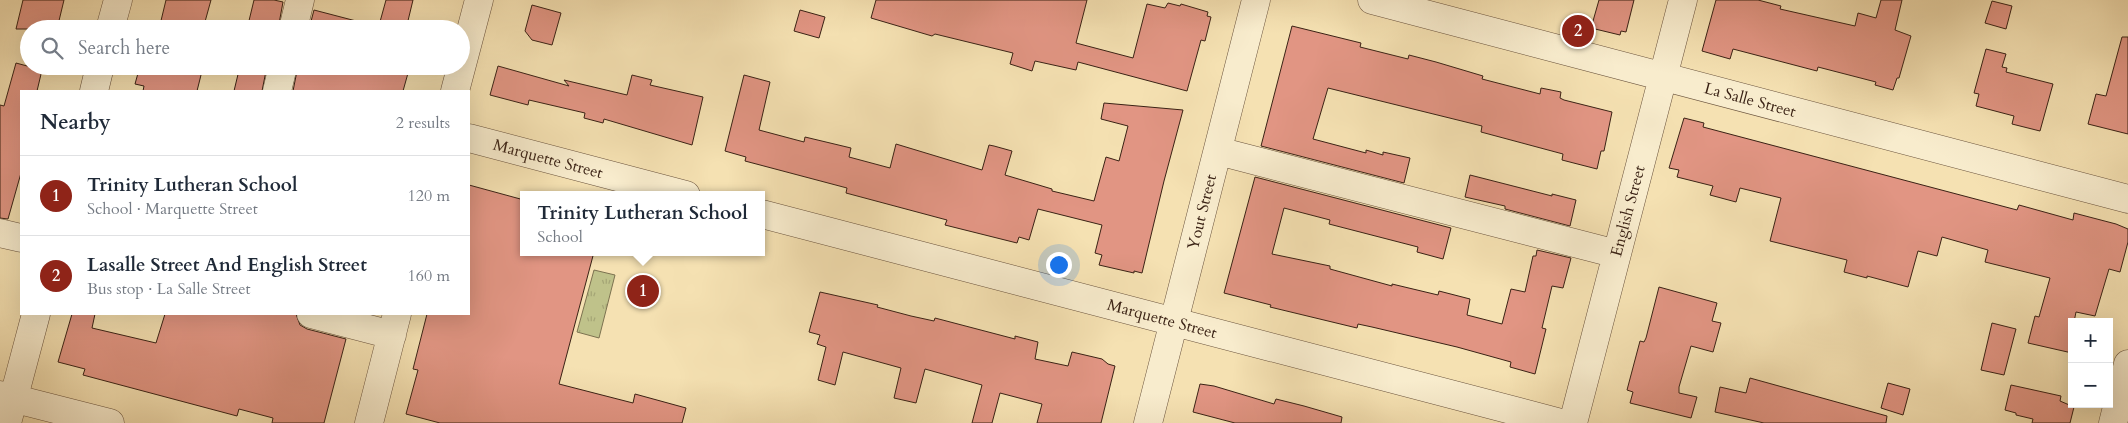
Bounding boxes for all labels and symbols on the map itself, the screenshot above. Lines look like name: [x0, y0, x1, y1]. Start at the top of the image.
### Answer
pin: 2: [1562, 12, 1594, 50]
street label: La Salle Street: [1702, 77, 1798, 123]
street label: Marquette Street: [491, 134, 605, 184]
street label: English Street: [1605, 163, 1651, 259]
street label: Yout Street: [1182, 172, 1222, 252]
your location: [1046, 252, 1072, 278]
pin: 1: [627, 272, 659, 310]
street label: Marquette Street: [1105, 294, 1219, 344]

